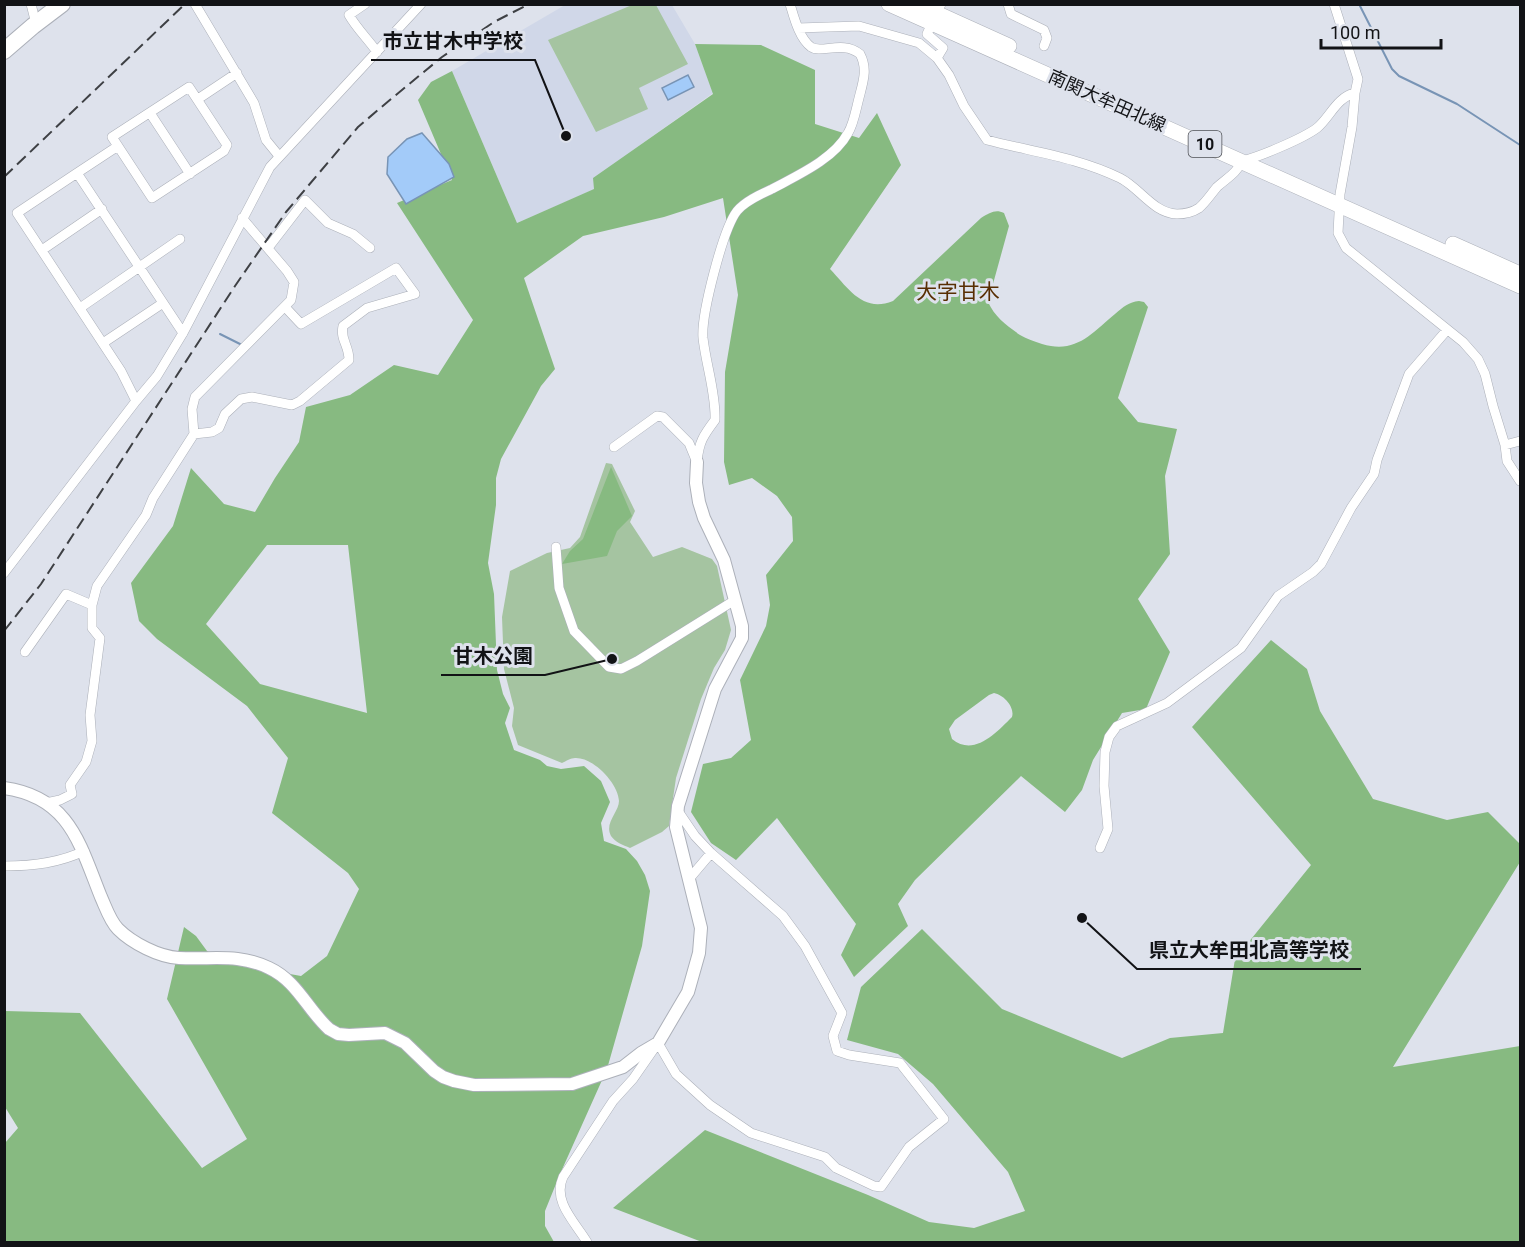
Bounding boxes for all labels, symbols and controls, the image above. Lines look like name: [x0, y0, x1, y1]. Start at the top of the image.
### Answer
scale bar: [1321, 12, 1441, 50]
callout: 市立甘木中学校: [371, 22, 535, 60]
text: 100 m: [1330, 22, 1381, 43]
text: 市立甘木中学校: [383, 29, 523, 53]
street label: 南関大牟田北線: [1045, 65, 1169, 136]
road number: 10: [1188, 131, 1222, 157]
district label: 大字甘木: [916, 280, 1000, 304]
callout: 甘木公園: [441, 637, 545, 675]
text: 甘木公園: [453, 644, 533, 668]
callout: 県立大牟田北高等学校: [1137, 931, 1361, 969]
text: 県立大牟田北高等学校: [1149, 938, 1349, 962]

